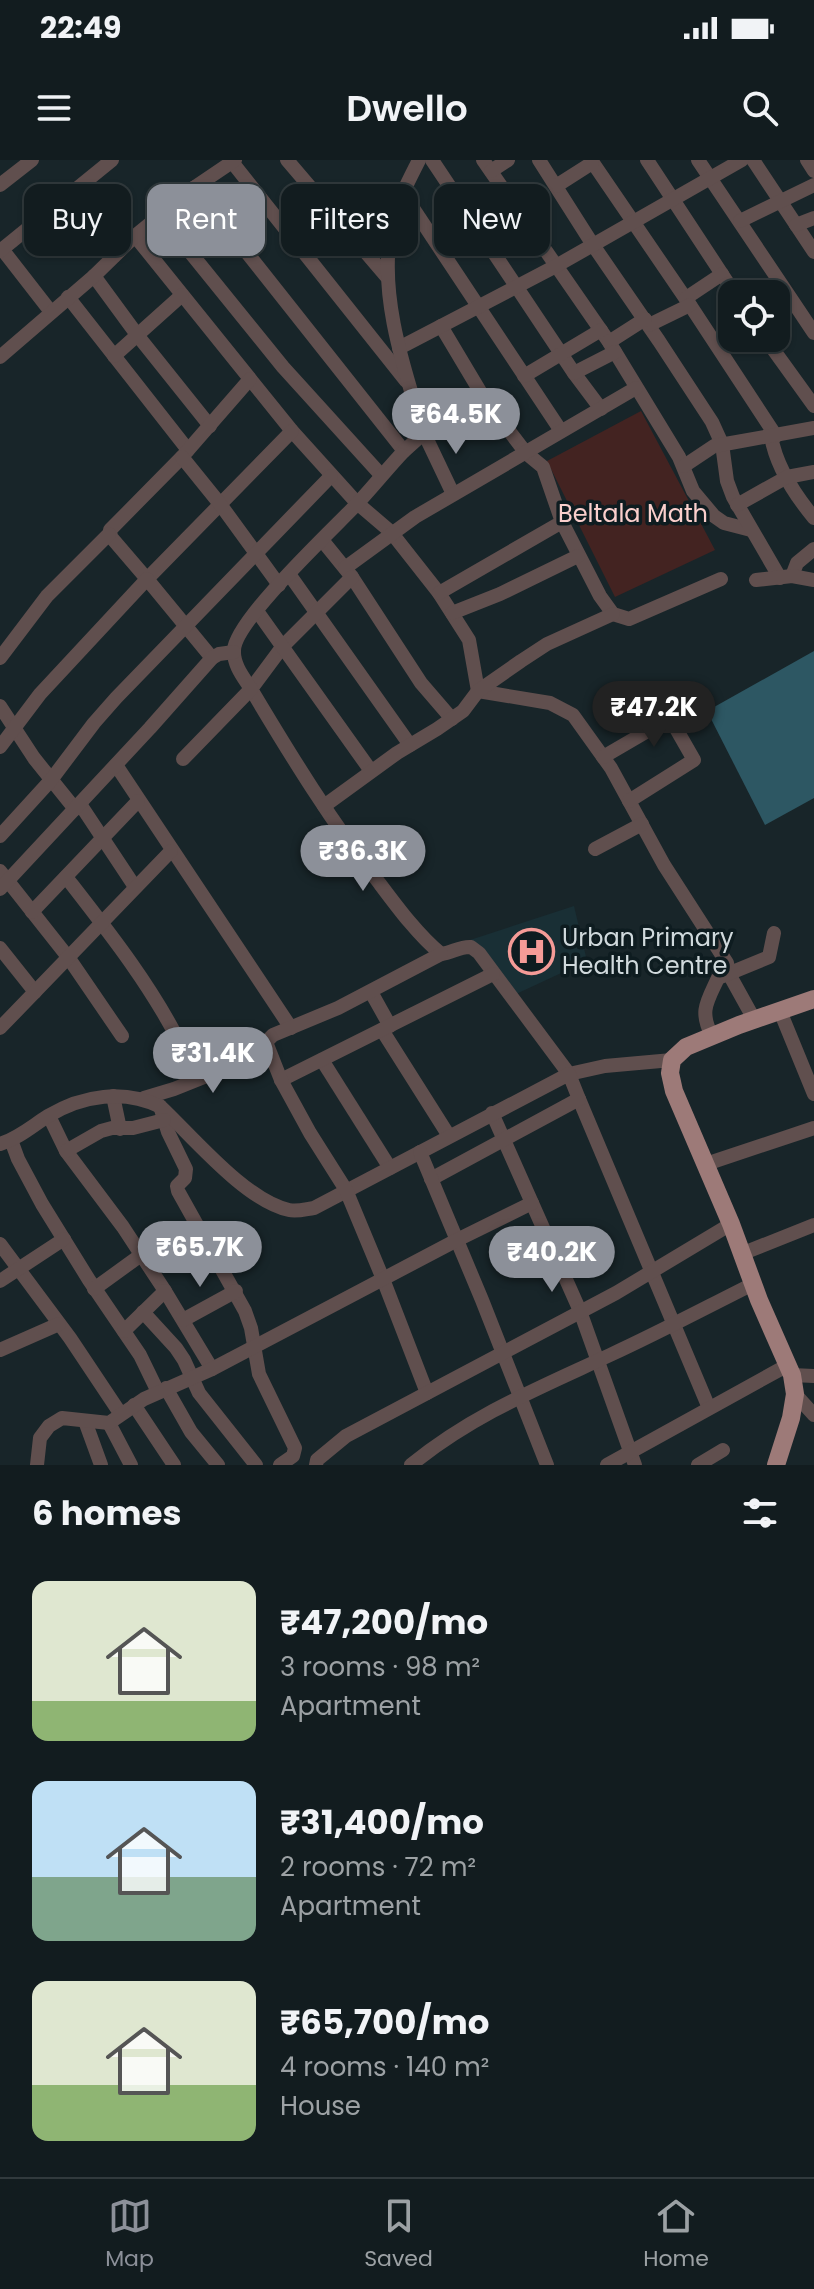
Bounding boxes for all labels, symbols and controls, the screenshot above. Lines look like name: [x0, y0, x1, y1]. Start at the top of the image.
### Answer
text: 22:49: [40, 6, 122, 49]
text: Dwello: [346, 83, 468, 134]
icon: menu: [32, 86, 76, 130]
icon: search: [738, 86, 782, 130]
chip: Buy: [24, 184, 131, 256]
chip: Rent: [147, 184, 265, 256]
chip: Filters: [281, 184, 418, 256]
chip: New: [434, 184, 550, 256]
map controls: [718, 280, 790, 352]
button: locate: [718, 280, 790, 352]
pin: ₹64.5K: [391, 388, 521, 456]
text: ₹64.5K: [410, 396, 502, 432]
park label: Beltala Math: [558, 497, 708, 530]
pin: ₹47.2K: [589, 681, 719, 749]
text: ₹47.2K: [610, 689, 698, 725]
pin: ₹36.3K: [298, 825, 428, 893]
text: ₹36.3K: [318, 833, 408, 869]
place label: Urban Primary Health Centre: [562, 921, 734, 982]
hospital icon: Urban Primary Health Centre: [507, 927, 555, 975]
pin: ₹31.4K: [148, 1027, 278, 1095]
text: ₹31.4K: [171, 1035, 255, 1071]
pin: ₹65.7K: [135, 1221, 265, 1289]
pin: ₹40.2K: [487, 1226, 617, 1294]
text: ₹65.7K: [156, 1229, 244, 1265]
text: ₹40.2K: [507, 1234, 597, 1270]
text: 6 homes: [32, 1489, 181, 1537]
icon: filters: [738, 1491, 782, 1535]
text: ₹47,200/mo: [280, 1598, 488, 1646]
icon: home: [96, 1613, 192, 1709]
text: 3 rooms · 98 m²: [280, 1649, 480, 1685]
text: Apartment: [280, 1688, 421, 1724]
text: ₹31,400/mo: [280, 1798, 484, 1846]
icon: home: [96, 1813, 192, 1909]
text: 2 rooms · 72 m²: [280, 1849, 476, 1885]
text: Apartment: [280, 1888, 421, 1924]
text: ₹65,700/mo: [280, 1998, 489, 2046]
icon: home: [96, 2013, 192, 2109]
text: 4 rooms · 140 m²: [280, 2049, 489, 2085]
text: House: [280, 2088, 361, 2124]
tab: Map: [105, 2194, 154, 2275]
tab: Saved: [364, 2194, 433, 2275]
tab: Home: [643, 2194, 709, 2275]

